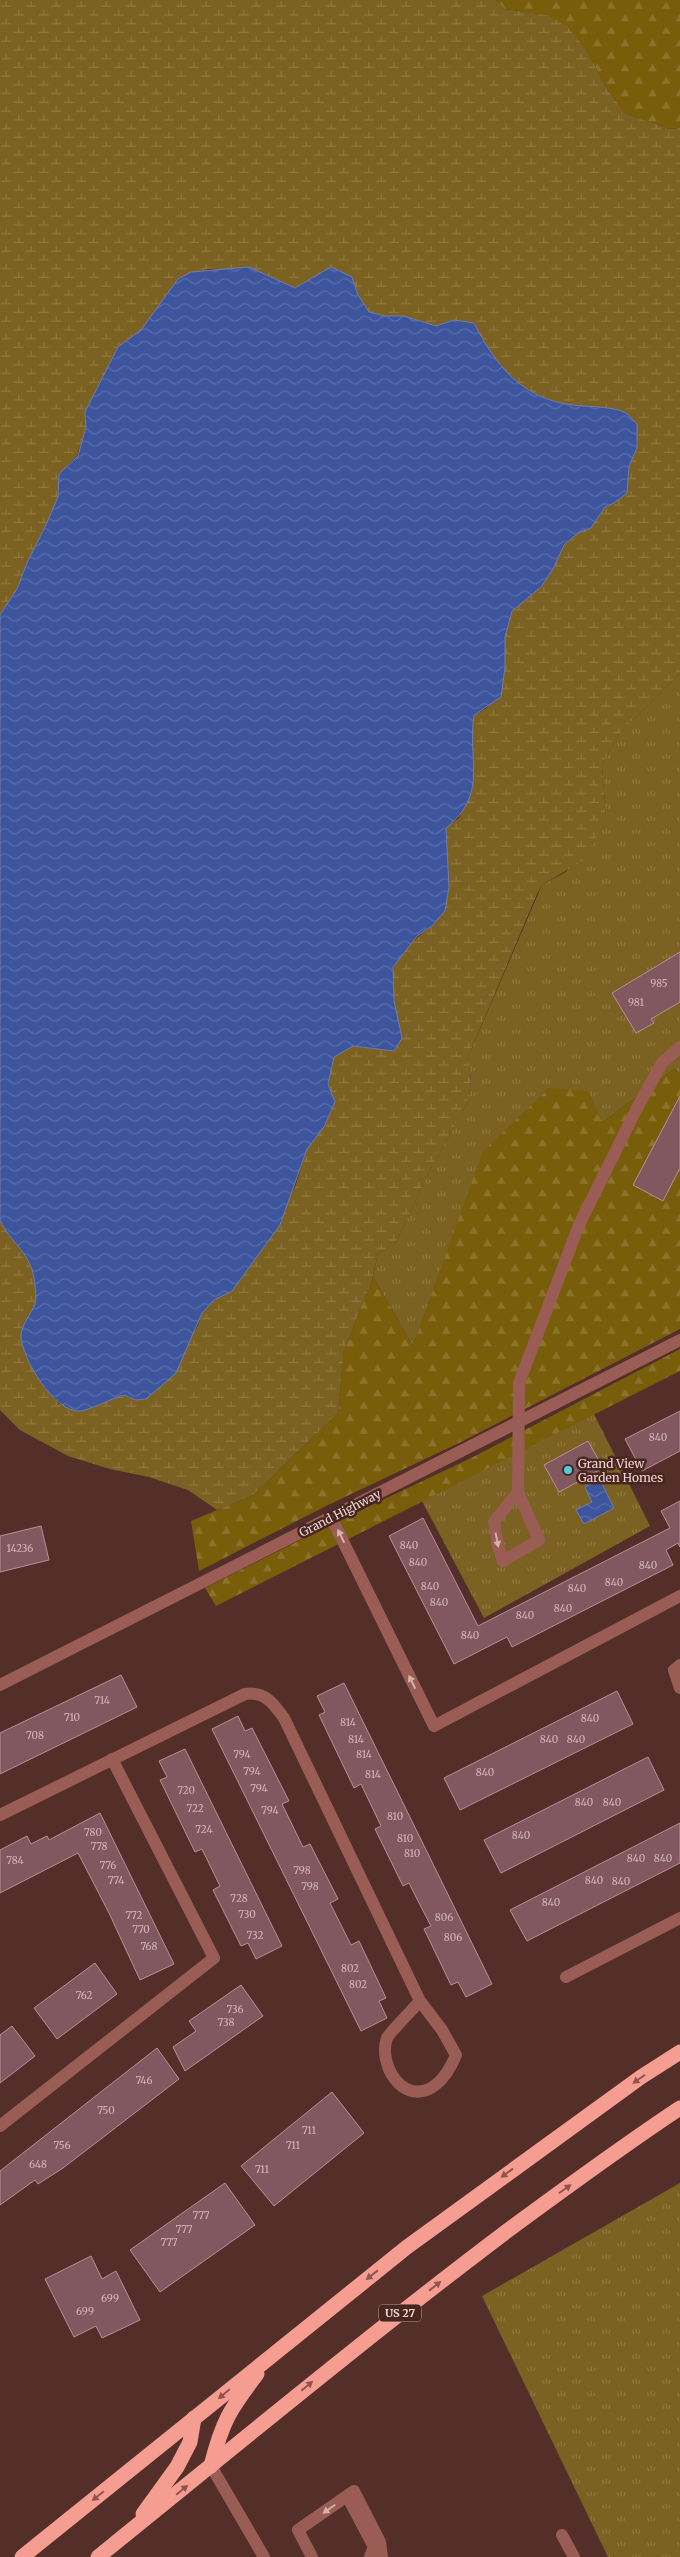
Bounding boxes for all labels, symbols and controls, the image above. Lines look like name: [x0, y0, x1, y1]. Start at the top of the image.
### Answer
house number: 985: [650, 977, 668, 990]
house number: 981: [628, 996, 645, 1009]
house number: 840: [649, 1431, 667, 1444]
place label: Grand View Garden Homes: [578, 1456, 663, 1485]
marker: Grand View Garden Homes: [562, 1464, 574, 1476]
street label: Grand Highway: [297, 1486, 383, 1540]
one-way arrow: [337, 1529, 345, 1543]
one-way arrow: [493, 1532, 501, 1547]
house number: 840: [400, 1539, 418, 1552]
house number: 14236: [7, 1542, 33, 1555]
house number: 840: [409, 1556, 427, 1569]
house number: 840: [639, 1559, 657, 1572]
house number: 840: [605, 1576, 623, 1589]
house number: 840: [421, 1580, 439, 1593]
house number: 840: [568, 1582, 586, 1595]
house number: 840: [430, 1596, 448, 1609]
house number: 840: [554, 1602, 572, 1615]
house number: 840: [516, 1609, 534, 1622]
house number: 840: [461, 1629, 479, 1642]
one-way arrow: [408, 1675, 416, 1689]
house number: 714: [94, 1694, 110, 1707]
house number: 710: [64, 1711, 80, 1724]
house number: 840: [581, 1712, 599, 1725]
house number: 814: [340, 1716, 356, 1729]
house number: 708: [26, 1729, 44, 1742]
house number: 814: [348, 1733, 364, 1746]
house number: 840: [540, 1733, 558, 1746]
house number: 840: [567, 1733, 585, 1746]
house number: 794: [233, 1748, 251, 1761]
house number: 814: [356, 1748, 372, 1761]
house number: 794: [243, 1765, 261, 1778]
house number: 840: [476, 1766, 494, 1779]
house number: 814: [365, 1768, 381, 1781]
house number: 794: [250, 1782, 268, 1795]
house number: 720: [177, 1784, 195, 1797]
house number: 840: [575, 1796, 593, 1809]
house number: 840: [603, 1796, 621, 1809]
house number: 722: [186, 1802, 204, 1815]
house number: 794: [261, 1804, 279, 1817]
house number: 810: [387, 1810, 403, 1823]
house number: 724: [195, 1823, 213, 1836]
house number: 780: [84, 1826, 102, 1839]
house number: 840: [512, 1829, 530, 1842]
house number: 810: [397, 1832, 413, 1845]
house number: 778: [90, 1840, 108, 1853]
house number: 810: [404, 1847, 420, 1860]
house number: 840: [627, 1852, 645, 1865]
house number: 840: [654, 1852, 672, 1865]
house number: 784: [6, 1854, 24, 1867]
house number: 776: [100, 1859, 116, 1872]
house number: 798: [293, 1864, 311, 1877]
house number: 774: [108, 1874, 124, 1887]
house number: 840: [585, 1874, 603, 1887]
house number: 840: [612, 1875, 630, 1888]
house number: 798: [301, 1880, 319, 1893]
house number: 728: [230, 1892, 248, 1905]
house number: 840: [542, 1896, 560, 1909]
house number: 730: [238, 1908, 256, 1921]
house number: 772: [125, 1909, 143, 1922]
house number: 806: [435, 1911, 453, 1924]
house number: 770: [132, 1923, 150, 1936]
house number: 732: [247, 1929, 263, 1942]
house number: 806: [444, 1931, 462, 1944]
house number: 768: [140, 1940, 158, 1953]
house number: 802: [341, 1962, 359, 1975]
house number: 802: [349, 1978, 367, 1991]
house number: 762: [76, 1989, 92, 2002]
house number: 736: [226, 2003, 244, 2016]
house number: 738: [217, 2016, 235, 2029]
house number: 746: [136, 2074, 152, 2087]
one-way arrow: [632, 2074, 646, 2084]
house number: 750: [97, 2104, 115, 2117]
house number: 711: [302, 2124, 317, 2137]
house number: 756: [53, 2139, 71, 2152]
house number: 711: [286, 2139, 301, 2152]
house number: 648: [29, 2158, 47, 2171]
house number: 711: [255, 2163, 270, 2176]
one-way arrow: [500, 2168, 514, 2178]
one-way arrow: [558, 2184, 572, 2194]
house number: 777: [192, 2209, 210, 2222]
house number: 777: [175, 2223, 193, 2236]
house number: 777: [160, 2236, 178, 2249]
one-way arrow: [365, 2270, 379, 2280]
one-way arrow: [428, 2280, 441, 2291]
house number: 699: [101, 2292, 119, 2305]
road number: US 27: [379, 2304, 421, 2322]
house number: 699: [76, 2305, 94, 2318]
one-way arrow: [300, 2381, 313, 2392]
one-way arrow: [218, 2388, 231, 2399]
one-way arrow: [175, 2484, 188, 2495]
one-way arrow: [91, 2491, 104, 2502]
one-way arrow: [322, 2504, 336, 2514]

